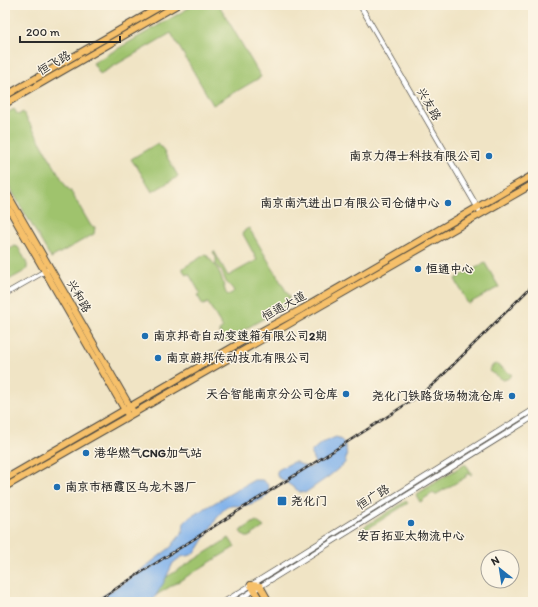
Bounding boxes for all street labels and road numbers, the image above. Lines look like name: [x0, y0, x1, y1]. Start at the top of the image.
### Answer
street label: 恒飞路: [35, 48, 73, 78]
street label: 兴友路: [414, 85, 444, 123]
street label: 兴和路: [64, 277, 94, 315]
street label: 恒通大道: [260, 288, 308, 324]
street label: 恒广路: [354, 482, 392, 512]

